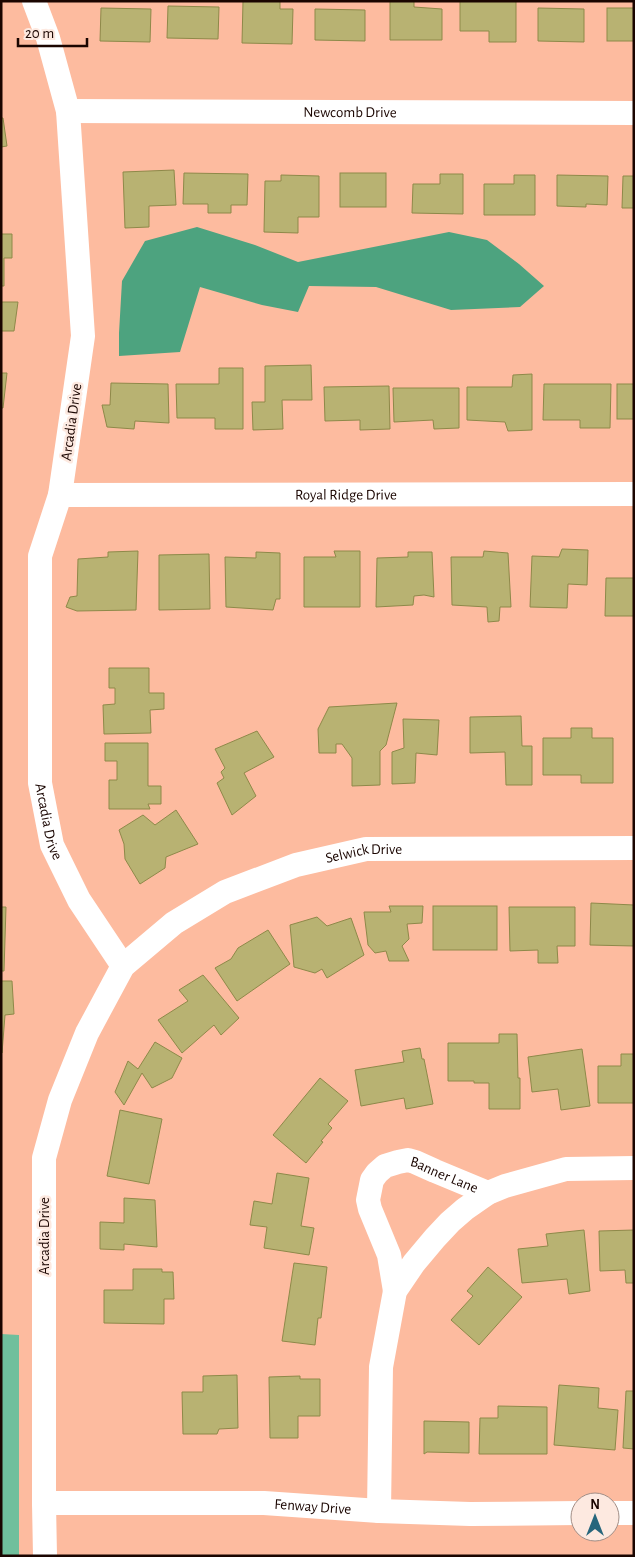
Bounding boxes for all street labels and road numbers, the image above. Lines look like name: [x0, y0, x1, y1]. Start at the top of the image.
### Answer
street label: Newcomb Drive: [303, 105, 397, 120]
street label: Arcadia Drive: [59, 382, 84, 462]
street label: Royal Ridge Drive: [295, 487, 397, 503]
street label: Arcadia Drive: [32, 782, 65, 862]
street label: Selwick Drive: [324, 842, 402, 866]
street label: Banner Lane: [409, 1154, 480, 1196]
street label: Arcadia Drive: [37, 1197, 52, 1275]
street label: Fenway Drive: [274, 1497, 352, 1517]

